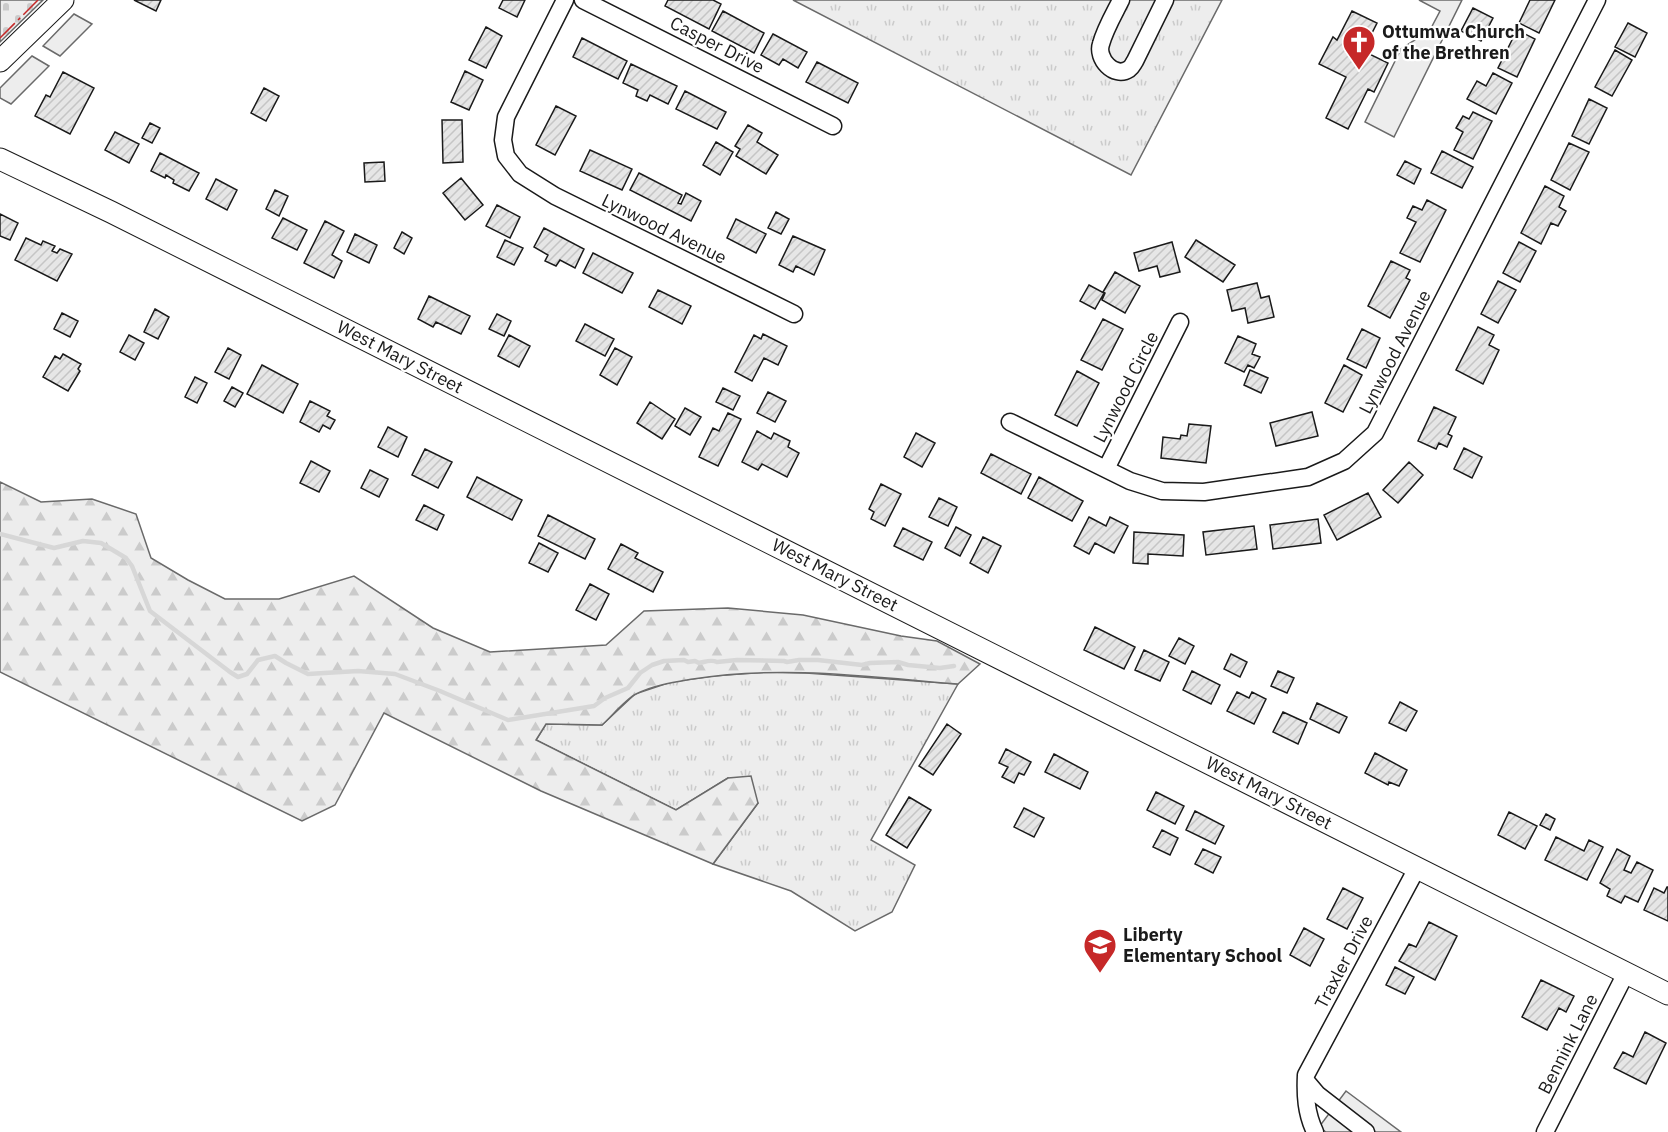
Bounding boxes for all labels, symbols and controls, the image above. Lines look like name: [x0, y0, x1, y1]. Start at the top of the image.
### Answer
street label: Casper Drive: [666, 11, 768, 78]
place label: Ottumwa Church of the Brethren: [1382, 20, 1525, 64]
church icon: Ottumwa Church of the Brethren: [1341, 24, 1377, 71]
street label: Lynwood Avenue: [598, 188, 731, 269]
street label: Lynwood Avenue: [1353, 286, 1436, 418]
street label: West Mary Street: [333, 315, 467, 398]
street label: Lynwood Circle: [1088, 327, 1164, 446]
street label: West Mary Street: [768, 533, 902, 616]
street label: West Mary Street: [1202, 751, 1336, 834]
street label: Traxler Drive: [1309, 911, 1378, 1012]
place label: Liberty Elementary School: [1123, 923, 1282, 967]
school or university icon: Liberty Elementary School: [1082, 927, 1118, 974]
street label: Bennink Lane: [1533, 990, 1603, 1098]

